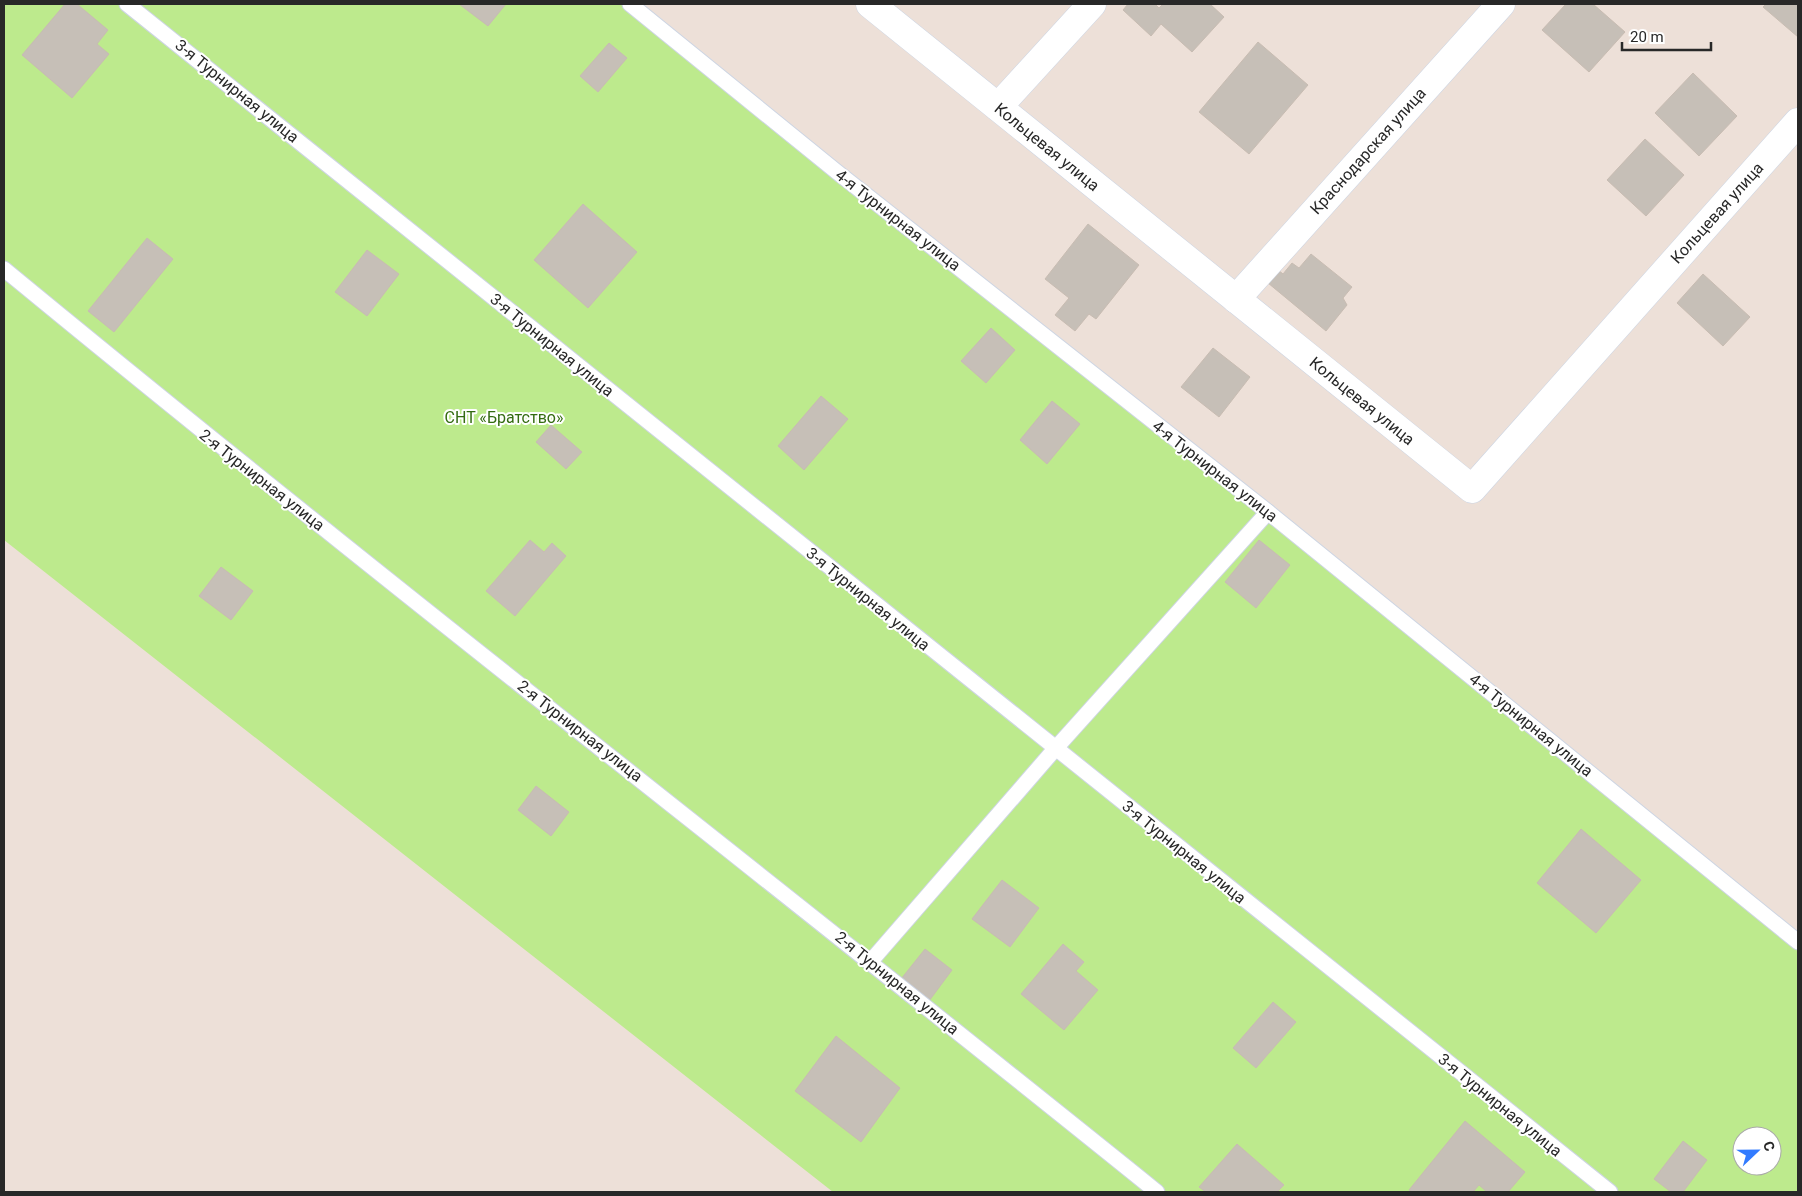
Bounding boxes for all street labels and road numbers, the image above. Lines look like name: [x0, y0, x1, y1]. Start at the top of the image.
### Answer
street label: 3-я Турнирная улица: [171, 35, 303, 147]
street label: Краснодарская улица: [1306, 84, 1430, 218]
street label: Кольцевая улица: [991, 99, 1103, 195]
street label: Кольцевая улица: [1667, 159, 1767, 267]
street label: 4-я Турнирная улица: [832, 165, 964, 275]
street label: 3-я Турнирная улица: [486, 289, 618, 401]
street label: Кольцевая улица: [1306, 353, 1418, 449]
street label: 4-я Турнирная улица: [1149, 416, 1281, 526]
street label: 2-я Турнирная улица: [196, 425, 328, 535]
street label: 3-я Турнирная улица: [802, 543, 934, 655]
street label: 4-я Турнирная улица: [1465, 669, 1597, 781]
street label: 2-я Турнирная улица: [514, 676, 646, 786]
street label: 3-я Турнирная улица: [1118, 796, 1250, 908]
street label: 2-я Турнирная улица: [831, 927, 963, 1039]
street label: 3-я Турнирная улица: [1434, 1049, 1566, 1161]

